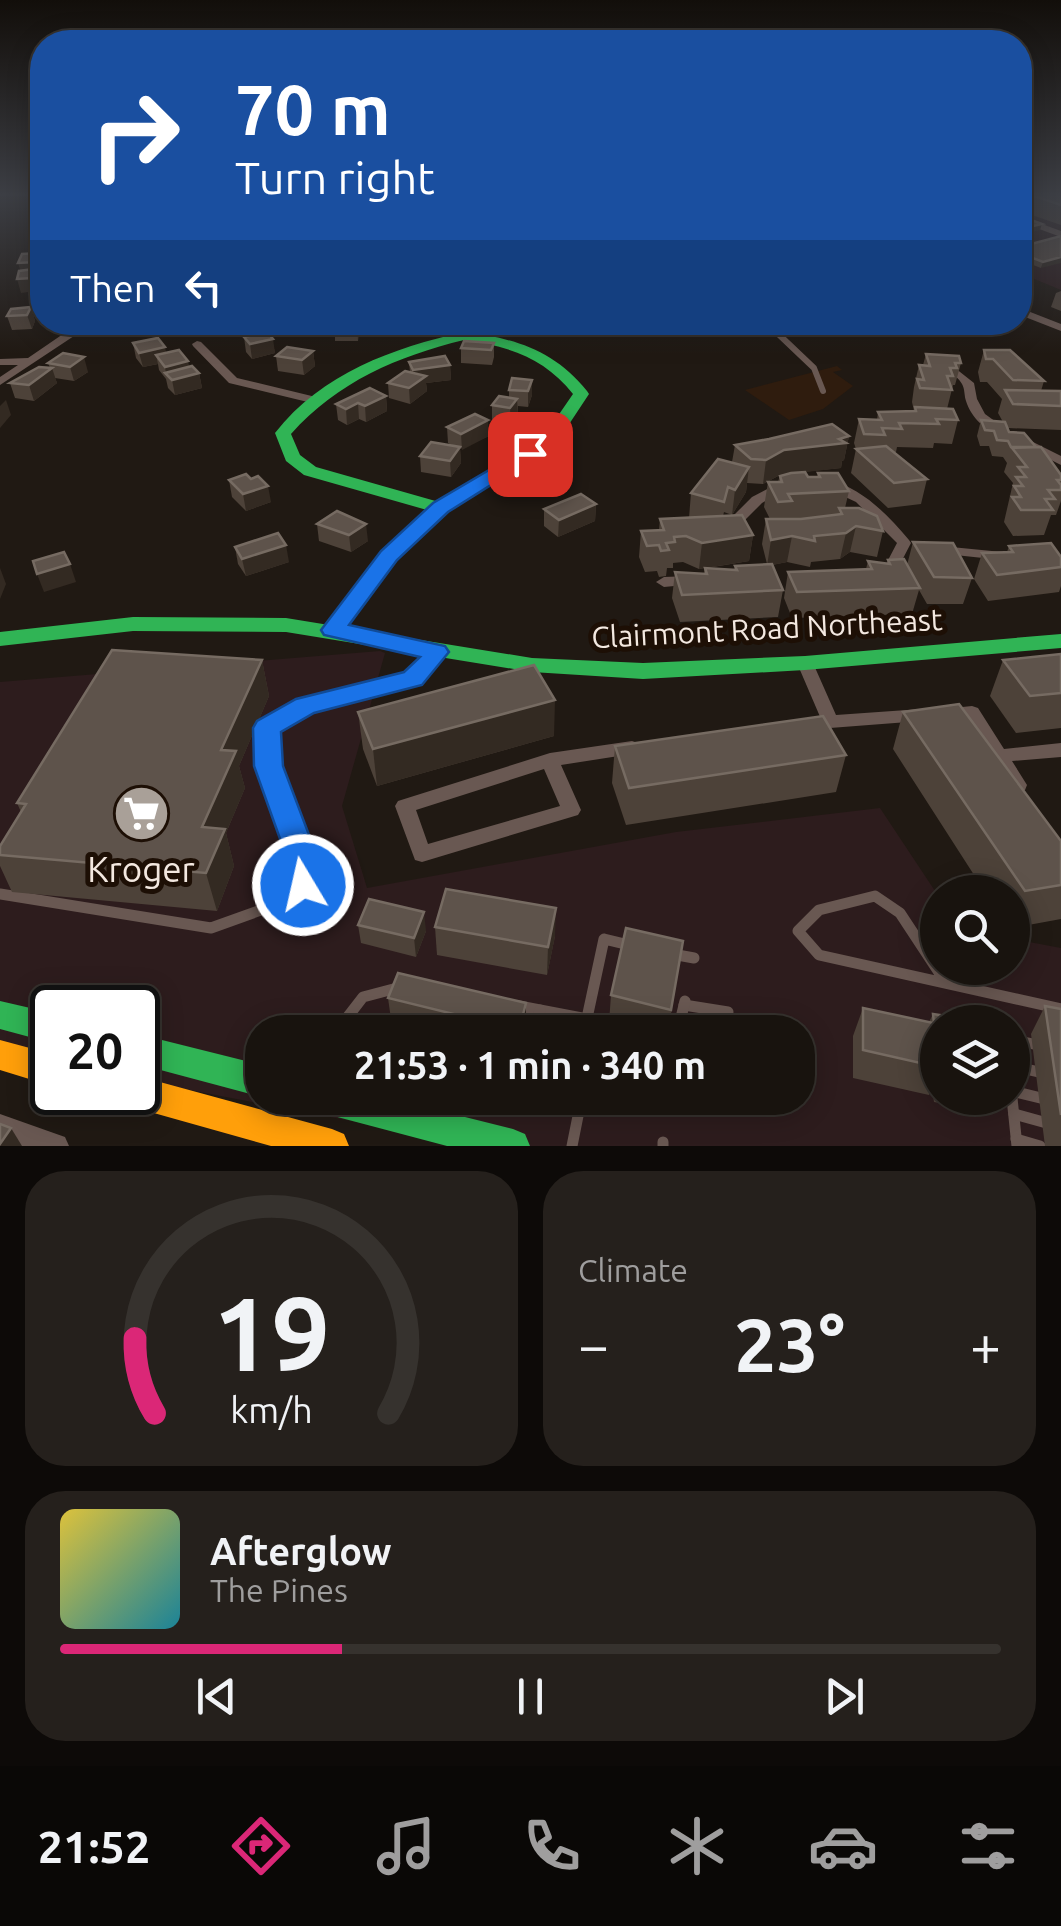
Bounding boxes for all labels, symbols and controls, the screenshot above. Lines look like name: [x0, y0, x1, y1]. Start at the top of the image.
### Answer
icon: right: [70, 70, 200, 200]
text: 70 m: [235, 70, 391, 148]
text: Turn right: [235, 152, 435, 203]
icon: left: [176, 260, 231, 315]
text: Then: [70, 267, 156, 309]
pin: [488, 412, 573, 497]
icon: arrive: [503, 427, 558, 482]
street label: Clairmont Road Northeast: [590, 602, 944, 654]
supermarket icon: Kroger: [111, 784, 171, 844]
position arrow: [251, 833, 355, 937]
place label: Kroger: [87, 849, 195, 889]
map controls: [920, 875, 1030, 1115]
button: search: [920, 875, 1030, 985]
speed limit sign: 20: [30, 985, 160, 1115]
button: layers: [920, 1005, 1030, 1115]
text: 21:53 · 1 min · 340 m: [354, 1044, 706, 1086]
text: Climate: [578, 1252, 688, 1288]
text: 19: [213, 1274, 330, 1391]
text: 23°: [734, 1302, 845, 1386]
text: −: [578, 1314, 609, 1375]
text: +: [970, 1314, 1001, 1375]
text: km/h: [230, 1390, 313, 1430]
text: Afterglow: [210, 1530, 392, 1572]
text: The Pines: [210, 1572, 348, 1608]
icon: previous: [189, 1669, 244, 1724]
icon: pause: [503, 1669, 558, 1724]
icon: next: [817, 1669, 872, 1724]
icon: directions: [226, 1811, 296, 1881]
icon: music: [371, 1811, 441, 1881]
icon: phone: [517, 1811, 587, 1881]
icon: climate: [662, 1811, 732, 1881]
icon: car: [808, 1811, 878, 1881]
icon: filters: [953, 1811, 1023, 1881]
text: 21:52: [38, 1821, 150, 1872]

